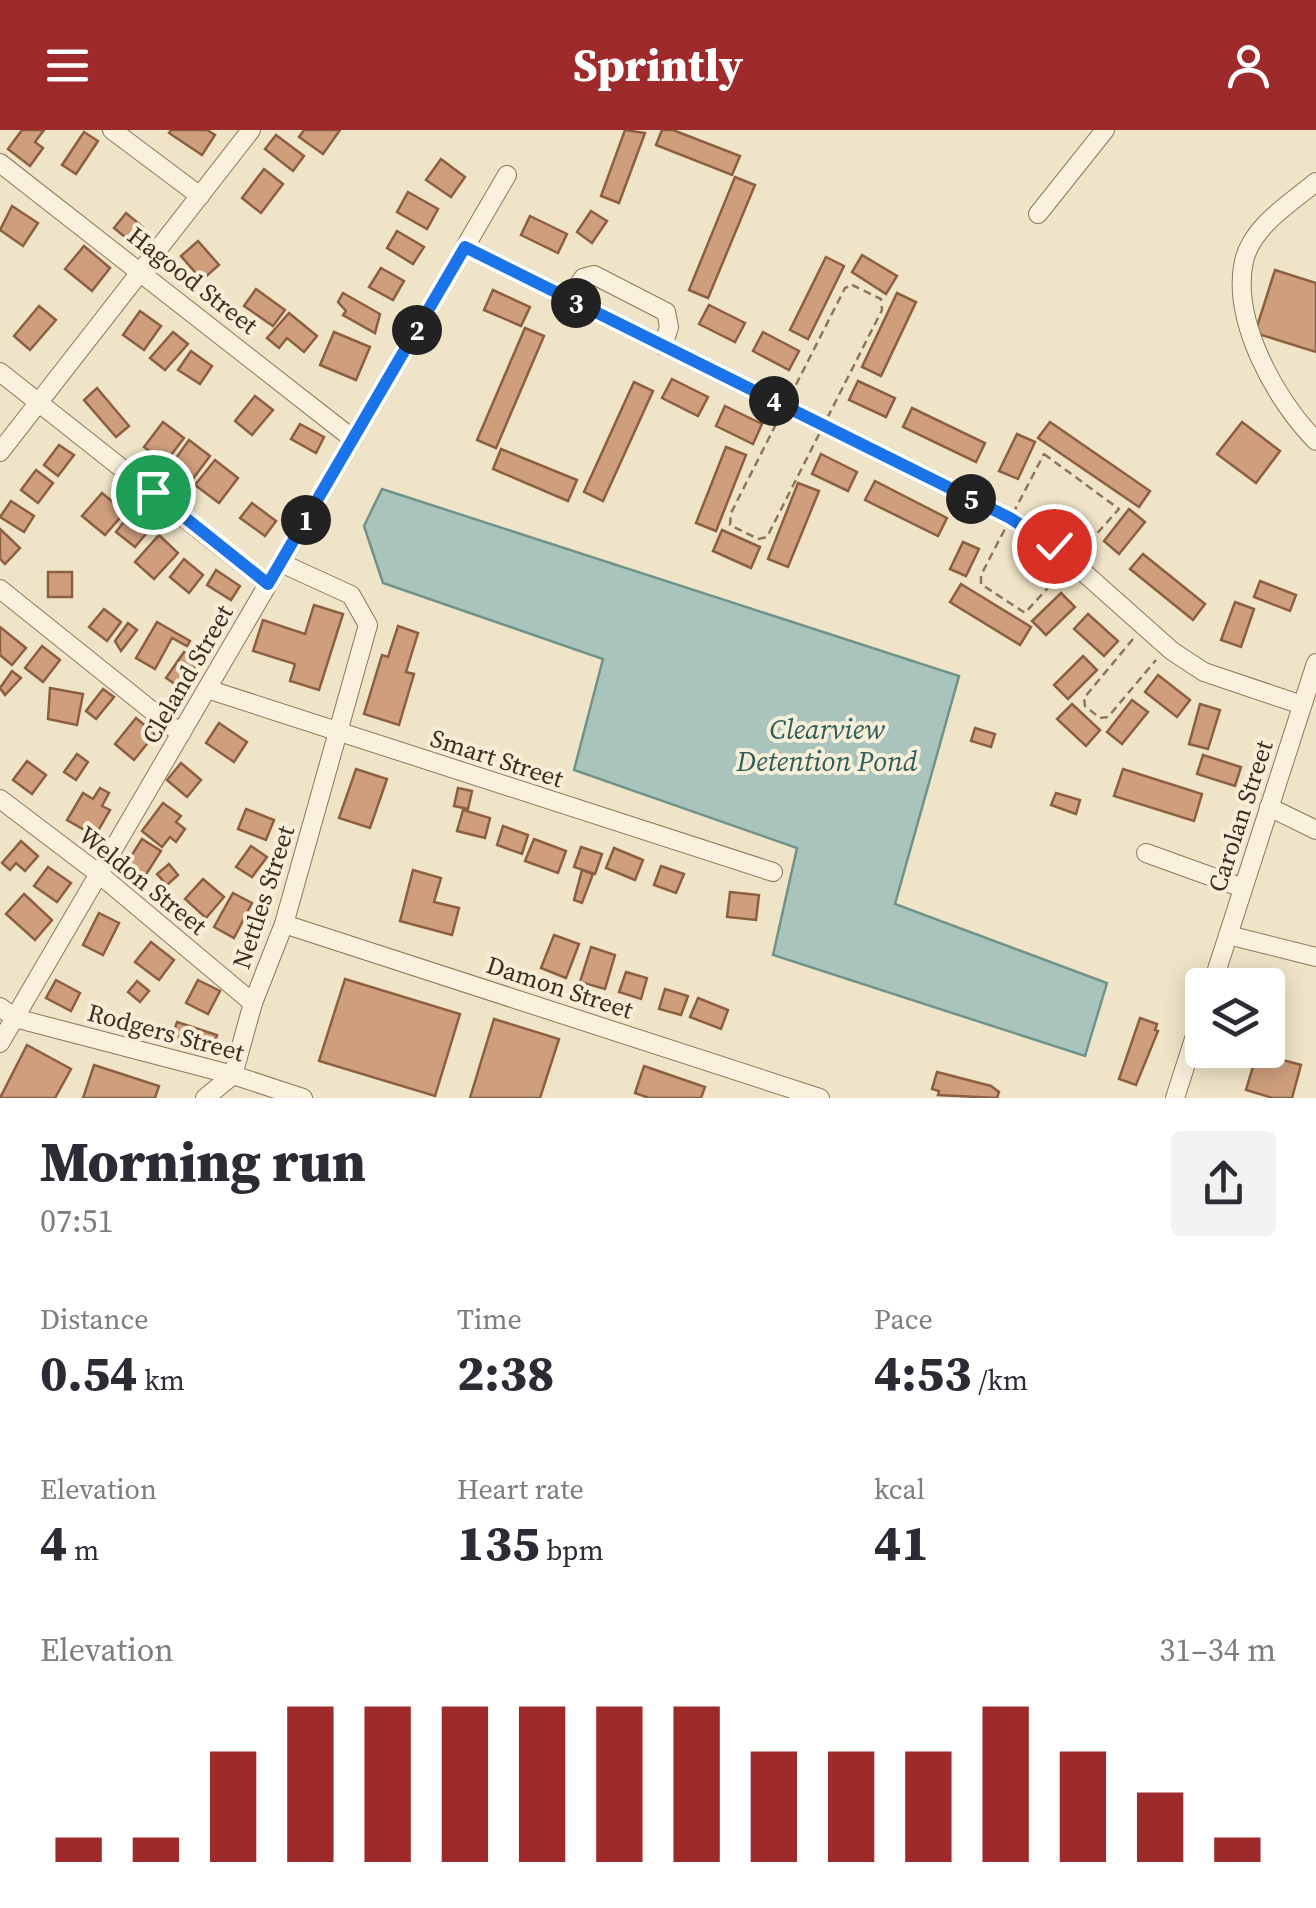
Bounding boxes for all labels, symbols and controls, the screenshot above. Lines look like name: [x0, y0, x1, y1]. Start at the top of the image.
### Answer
text: Sprintly: [573, 34, 743, 96]
icon: menu: [40, 38, 95, 93]
icon: person: [1221, 38, 1276, 93]
street label: Hagood Street: [121, 218, 266, 342]
pin: 3: [551, 278, 601, 328]
text: 3: [568, 284, 584, 322]
pin: 2: [392, 305, 442, 355]
text: 2: [409, 311, 425, 349]
pin: 4: [749, 376, 799, 426]
text: 4: [766, 382, 782, 420]
pin: [111, 450, 196, 535]
icon: arrive: [126, 465, 181, 520]
pin: 5: [946, 474, 996, 524]
text: 5: [963, 480, 979, 518]
pin: 1: [281, 495, 331, 545]
text: 1: [298, 501, 314, 539]
pin: [1012, 504, 1097, 589]
icon: check: [1027, 519, 1082, 574]
street label: Cleland Street: [133, 598, 241, 750]
water label: Clearview Detention Pond: [736, 710, 918, 780]
street label: Smart Street: [426, 721, 568, 796]
street label: Carolan Street: [1199, 735, 1281, 896]
street label: Weldon Street: [72, 818, 215, 943]
street label: Nettles Street: [224, 820, 302, 973]
street label: Damon Street: [482, 947, 638, 1027]
map controls: [1185, 968, 1285, 1068]
button: layers: [1185, 968, 1285, 1068]
street label: Rodgers Street: [84, 995, 249, 1069]
text: Morning run: [40, 1124, 366, 1199]
button: share: [1171, 1131, 1276, 1236]
text: 07:51: [40, 1199, 114, 1243]
text: Distance: [40, 1300, 149, 1338]
text: Time: [457, 1300, 522, 1338]
text: Pace: [874, 1300, 933, 1338]
text: 0.54: [40, 1338, 138, 1407]
text: 2:38: [457, 1338, 555, 1407]
text: 4:53: [874, 1338, 972, 1407]
text: km: [138, 1361, 185, 1399]
text: /km: [972, 1361, 1028, 1399]
text: Elevation: [40, 1470, 157, 1508]
text: Heart rate: [457, 1470, 584, 1508]
text: kcal: [874, 1470, 925, 1508]
text: 4: [40, 1508, 68, 1577]
text: 135: [457, 1508, 540, 1577]
text: 41: [874, 1508, 929, 1577]
text: m: [68, 1531, 99, 1569]
text: bpm: [540, 1531, 604, 1569]
text: Elevation: [40, 1628, 174, 1672]
text: 31–34 m: [1159, 1628, 1276, 1672]

